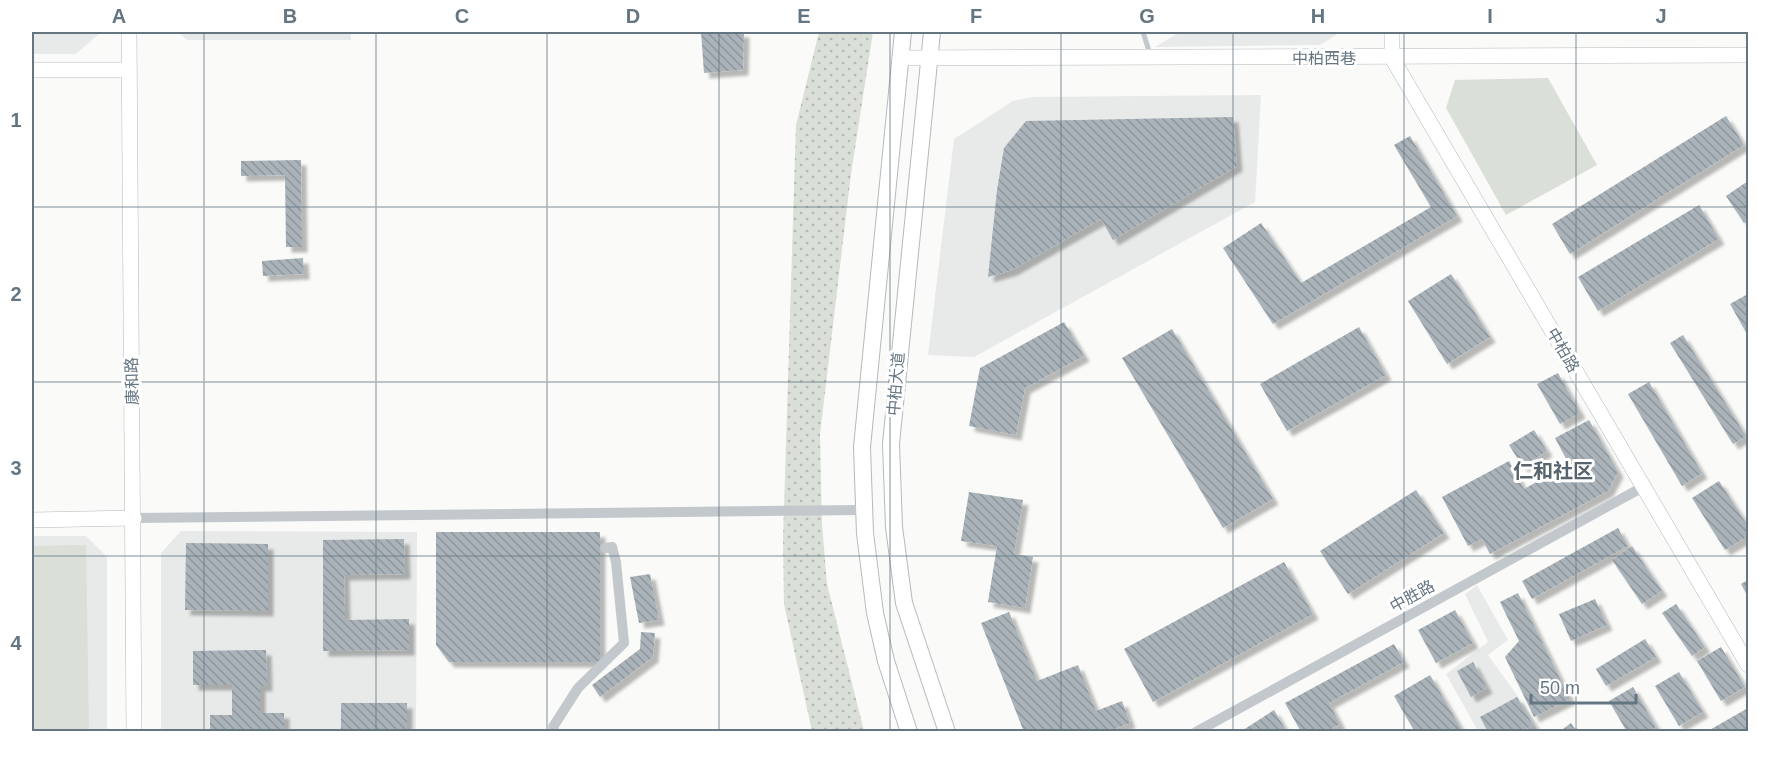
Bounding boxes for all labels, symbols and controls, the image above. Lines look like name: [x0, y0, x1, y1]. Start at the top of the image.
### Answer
text: A: [112, 5, 126, 27]
text: B: [283, 5, 297, 27]
text: C: [455, 5, 469, 27]
text: D: [626, 5, 640, 27]
text: E: [797, 5, 811, 27]
text: F: [970, 5, 982, 27]
text: G: [1139, 5, 1155, 27]
text: H: [1311, 5, 1325, 27]
text: I: [1487, 5, 1493, 27]
text: J: [1655, 5, 1667, 27]
street label: 中柏西巷: [1292, 50, 1356, 67]
text: 1: [10, 109, 22, 131]
text: 2: [10, 283, 22, 305]
street label: 中柏路: [1544, 325, 1582, 375]
street label: 中柏大道: [885, 351, 907, 417]
street label: 康和路: [123, 357, 141, 405]
text: 3: [10, 457, 22, 479]
district label: 仁和社区: [1513, 460, 1593, 482]
street label: 中胜路: [1387, 577, 1437, 615]
text: 4: [10, 632, 22, 654]
scale bar: [1531, 667, 1636, 705]
text: 50 m: [1540, 678, 1580, 698]

